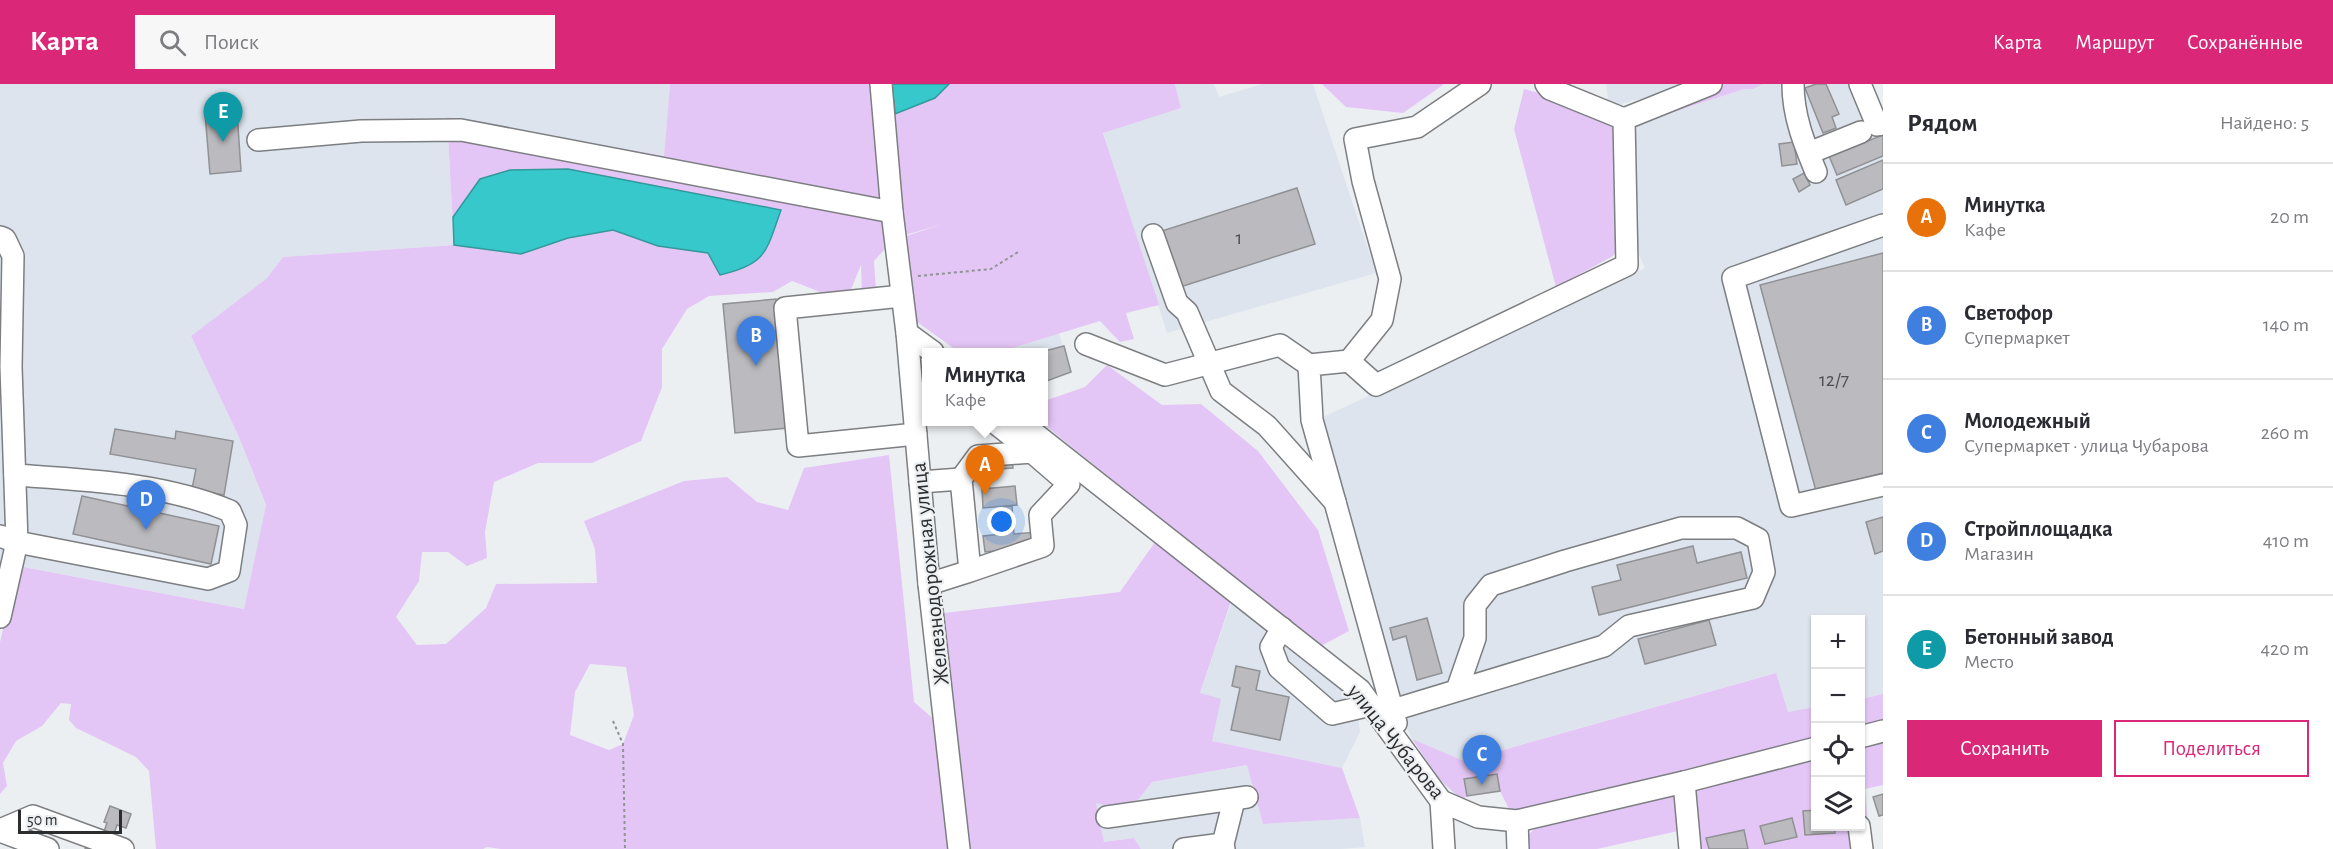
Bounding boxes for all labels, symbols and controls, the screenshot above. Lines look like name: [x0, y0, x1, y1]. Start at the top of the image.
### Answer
search box: [135, 15, 555, 69]
icon: search: [156, 26, 189, 59]
text: Карта: [30, 28, 99, 56]
text: Поиск: [204, 31, 259, 53]
text: Карта: [1993, 32, 2042, 53]
text: Маршрут: [2075, 32, 2154, 53]
text: Сохранённые: [2187, 32, 2303, 53]
pin: E: [204, 92, 242, 142]
text: Рядом: [1907, 110, 1978, 136]
text: Найдено: 5: [2220, 113, 2309, 133]
text: Минутка: [1964, 194, 2045, 216]
text: A: [1921, 207, 1933, 227]
text: 20 m: [2270, 207, 2309, 227]
text: Кафе: [1964, 220, 2006, 240]
house number: 1: [1236, 228, 1242, 248]
text: Светофор: [1964, 302, 2053, 324]
text: B: [1921, 315, 1932, 335]
text: 140 m: [2263, 315, 2309, 335]
pin: B: [736, 316, 776, 366]
text: Супермаркет: [1964, 328, 2070, 348]
popup: [922, 348, 1048, 426]
text: Минутка: [944, 364, 1026, 386]
house number: 12/7: [1819, 370, 1849, 390]
text: Кафе: [944, 390, 986, 410]
text: Молодежный: [1964, 410, 2091, 432]
text: C: [1921, 423, 1932, 443]
text: 260 m: [2261, 423, 2309, 443]
text: Супермаркет · улица Чубарова: [1964, 436, 2209, 456]
pin: A: [966, 446, 1004, 495]
street label: Железнодорожная улица: [907, 461, 953, 687]
pin: D: [126, 480, 166, 530]
your location: [987, 507, 1016, 536]
text: Стройплощадка: [1964, 518, 2113, 540]
text: D: [1920, 531, 1933, 551]
text: 410 m: [2263, 531, 2309, 551]
text: Магазин: [1964, 544, 2034, 564]
map controls: [1811, 615, 1865, 831]
button: +: [1811, 615, 1865, 669]
text: Бетонный завод: [1964, 626, 2114, 648]
text: E: [1921, 639, 1932, 659]
text: 420 m: [2260, 639, 2309, 659]
text: Место: [1964, 652, 2014, 672]
button: −: [1811, 669, 1865, 723]
street label: улица Чубарова: [1343, 679, 1449, 803]
button: Сохранить: [1907, 720, 2102, 777]
button: Поделиться: [2114, 720, 2309, 777]
button: locate: [1811, 723, 1865, 777]
pin: C: [1462, 736, 1502, 785]
button: layers: [1811, 777, 1865, 831]
scale bar: [18, 807, 122, 834]
text: 50 m: [27, 812, 58, 828]

